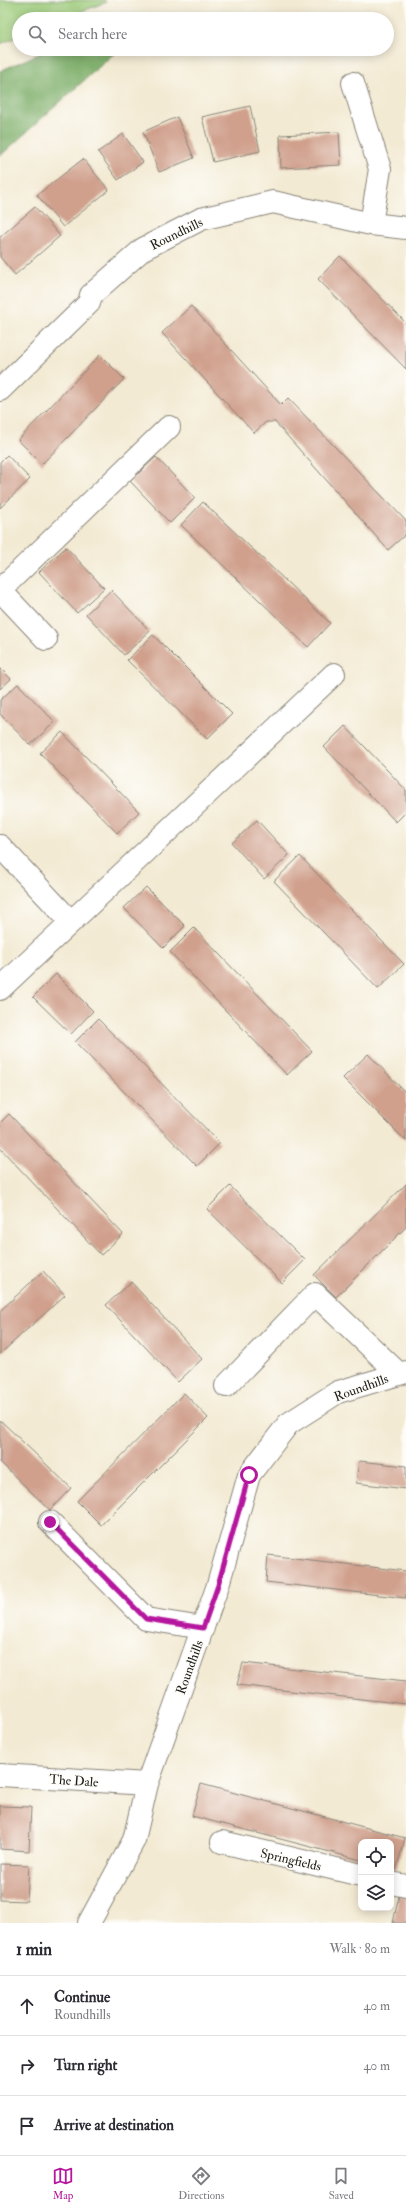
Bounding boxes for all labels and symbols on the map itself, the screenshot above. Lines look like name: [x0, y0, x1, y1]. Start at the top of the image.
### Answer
street label: Roundhills: [147, 214, 206, 254]
street label: Roundhills: [332, 1371, 391, 1405]
route start: [240, 1466, 258, 1484]
route end: [41, 1513, 59, 1531]
street label: Roundhills: [173, 1637, 207, 1697]
street label: The Dale: [49, 1771, 100, 1791]
street label: Springfields: [259, 1845, 323, 1876]

